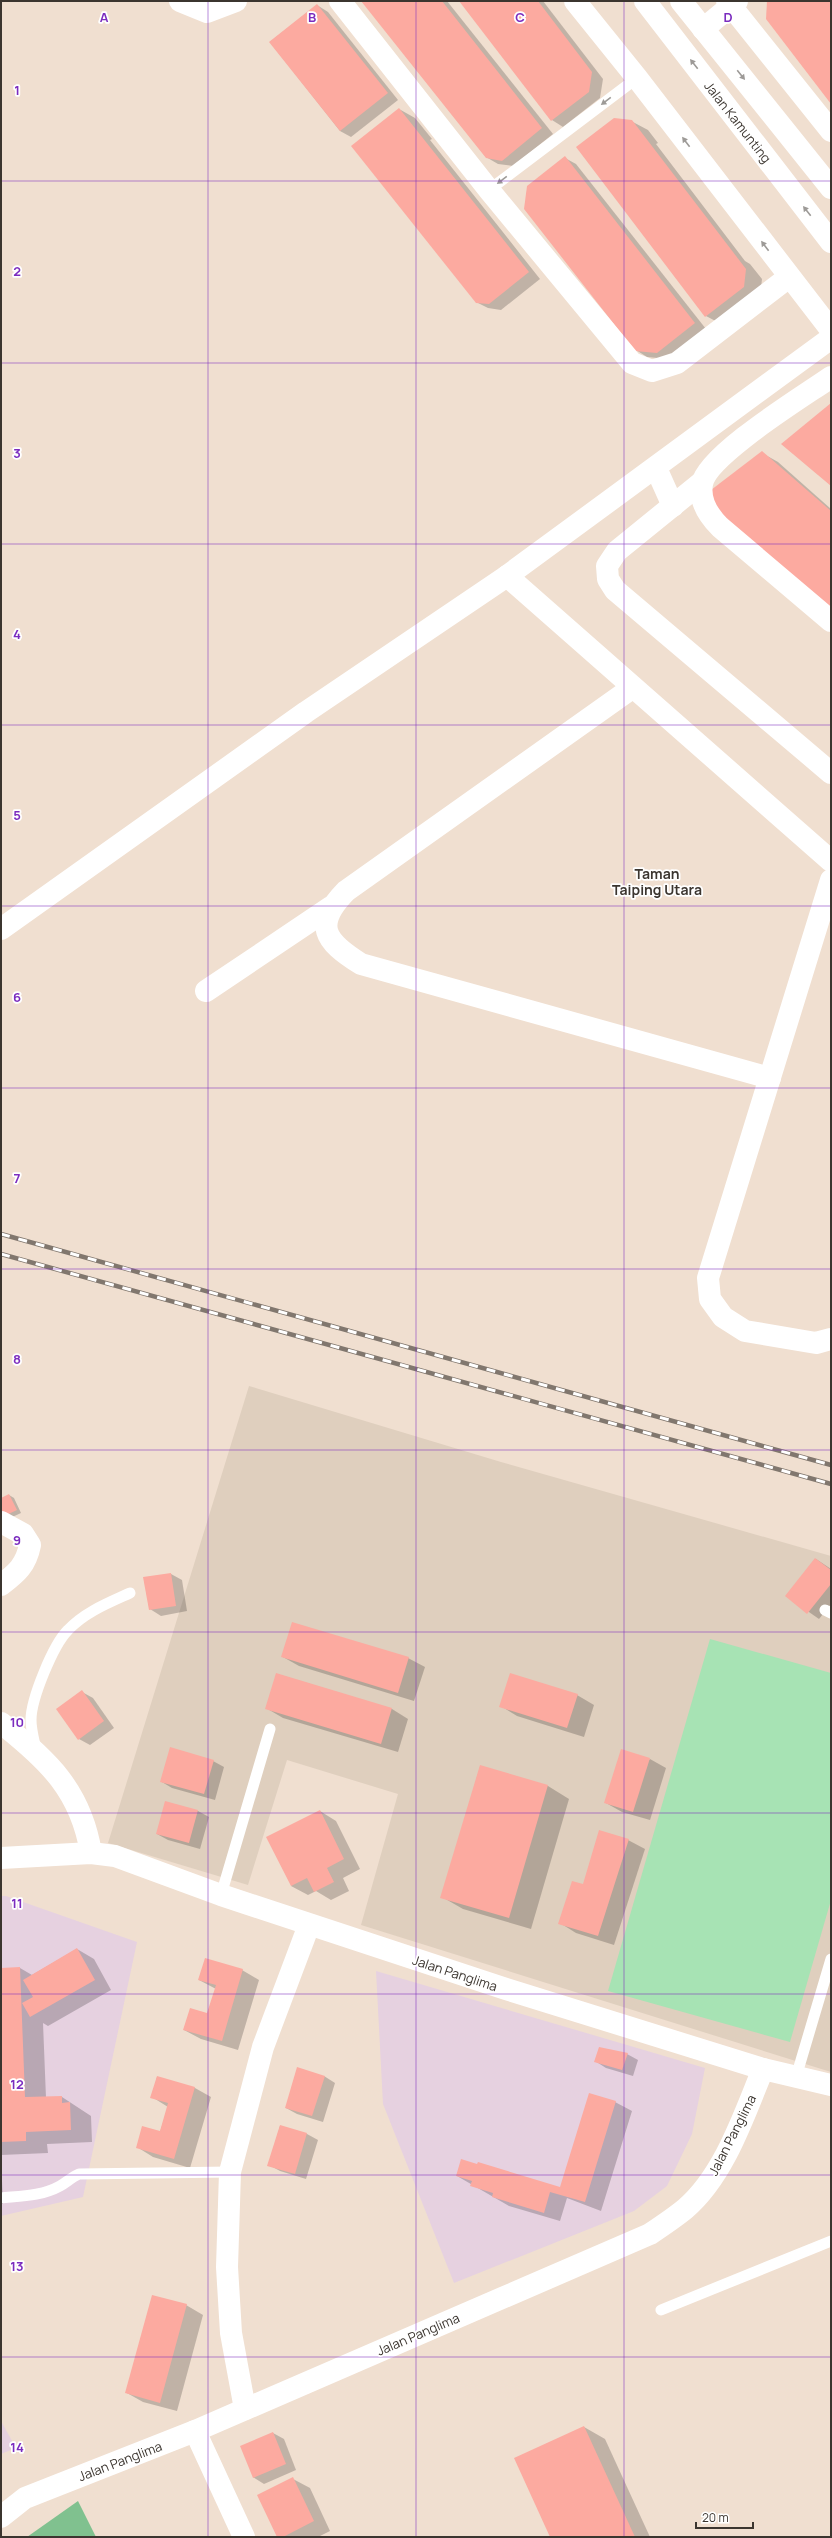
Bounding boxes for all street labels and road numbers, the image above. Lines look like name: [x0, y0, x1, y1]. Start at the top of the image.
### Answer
street label: Jalan Kamunting: [700, 77, 776, 167]
street label: Jalan Panglima: [410, 1951, 500, 1995]
street label: Jalan Panglima: [704, 2092, 760, 2178]
street label: Jalan Panglima: [374, 2308, 462, 2360]
street label: Jalan Panglima: [76, 2437, 164, 2485]

